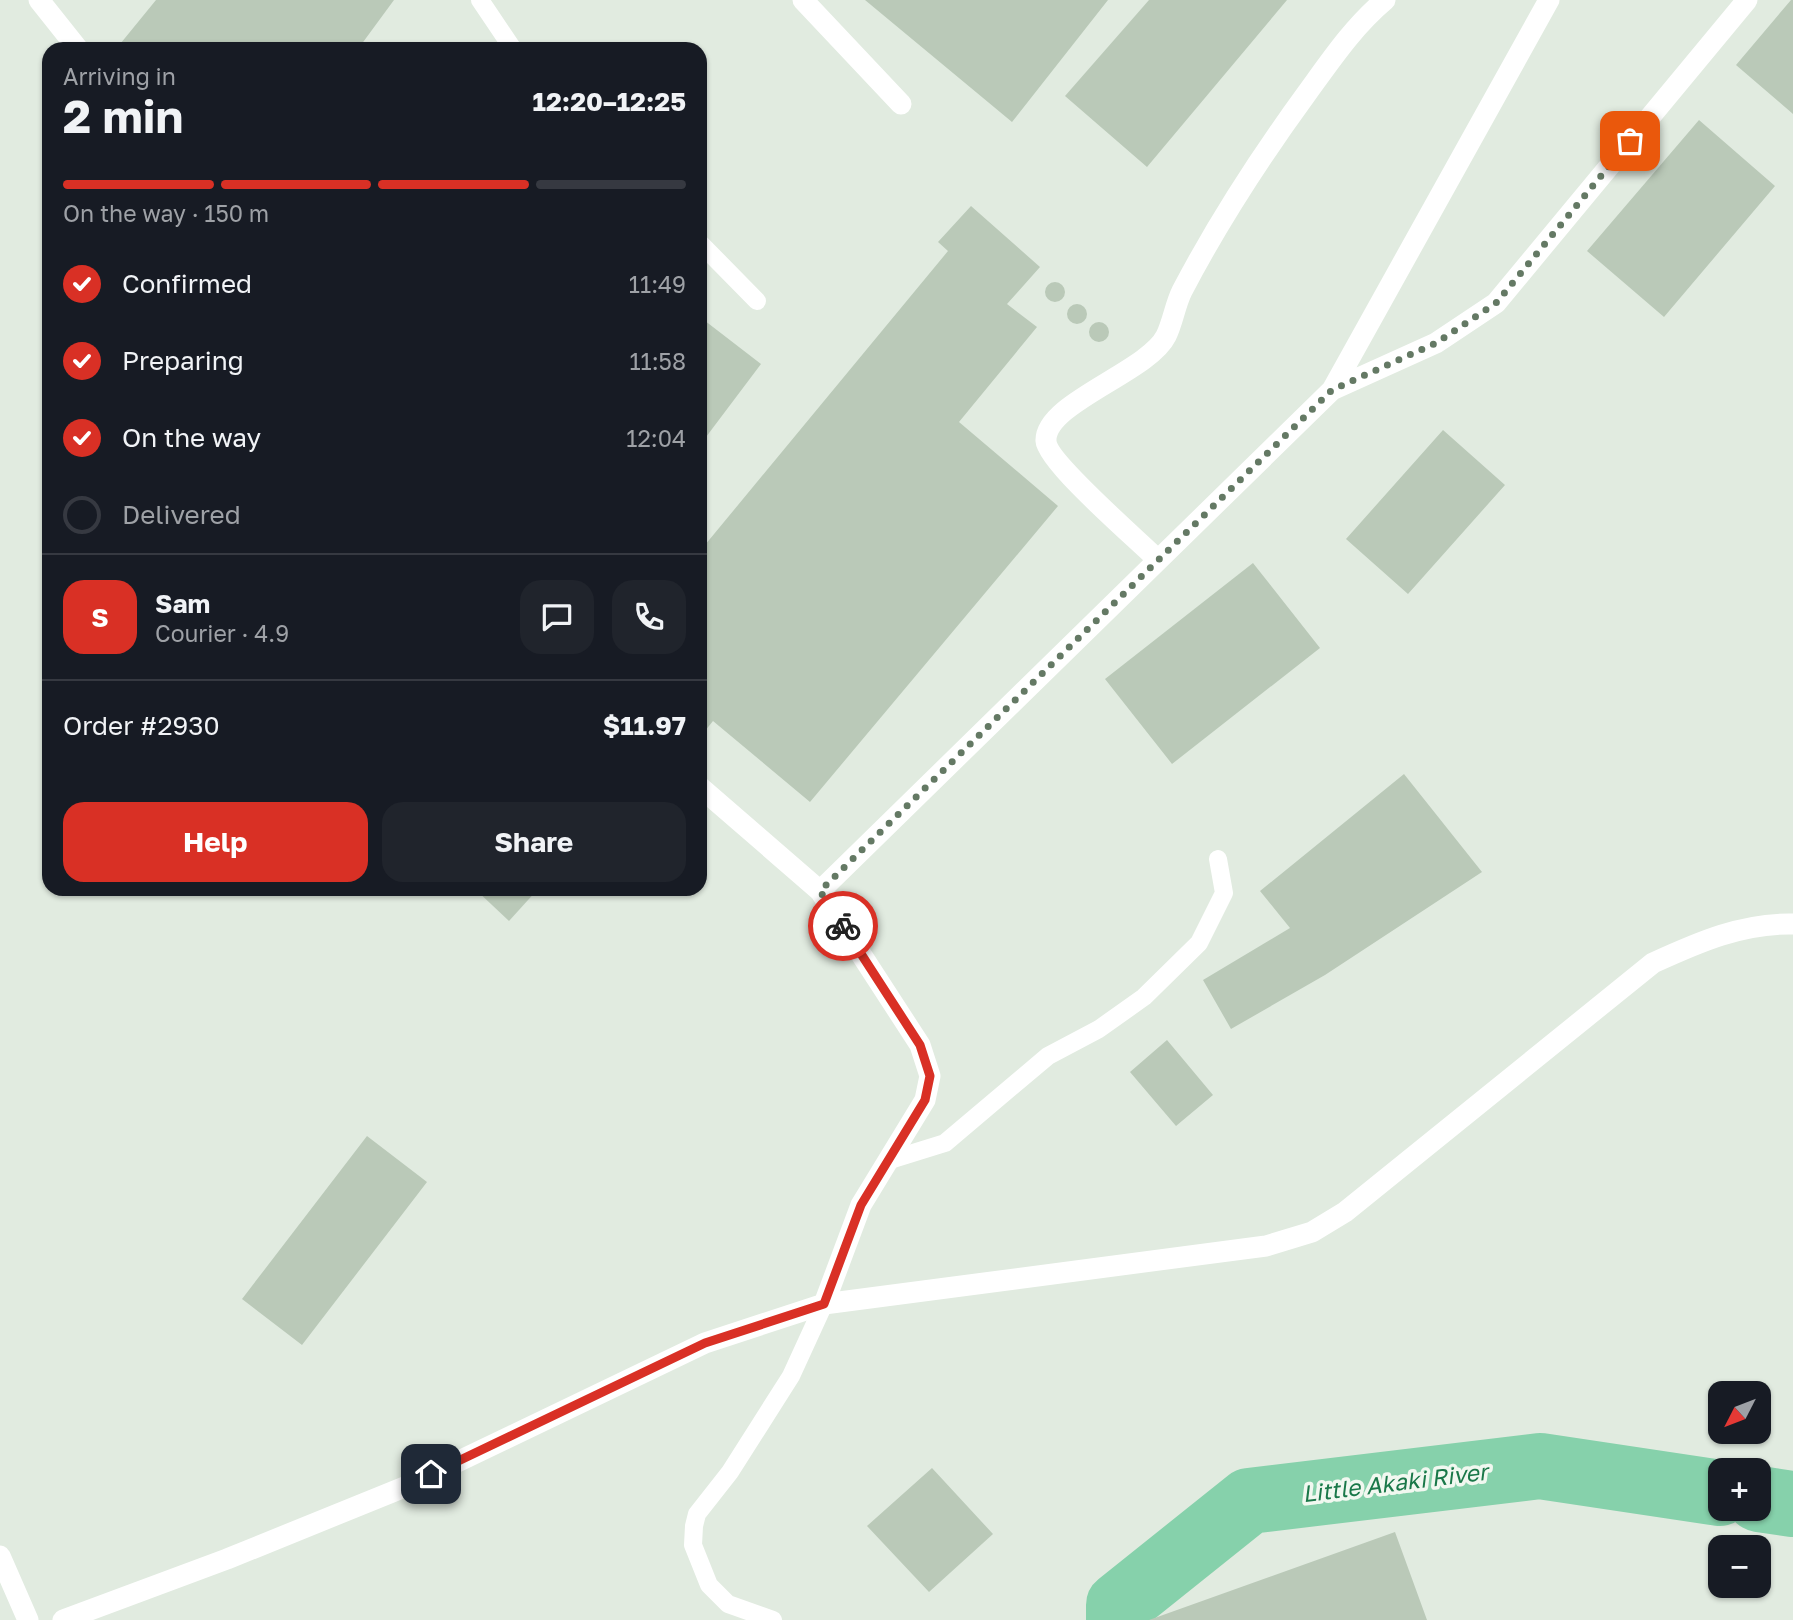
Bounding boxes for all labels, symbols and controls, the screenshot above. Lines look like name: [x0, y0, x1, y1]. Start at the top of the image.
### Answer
text: Arriving in: [63, 62, 176, 90]
text: 12:20–12:25: [533, 86, 686, 117]
text: 2 min: [63, 88, 183, 143]
pin: [1600, 111, 1660, 171]
icon: bag: [1611, 122, 1649, 160]
text: On the way · 150 m: [63, 199, 269, 227]
icon: check: [63, 265, 101, 303]
text: Confirmed: [122, 268, 252, 299]
text: 11:49: [629, 270, 686, 298]
icon: check: [63, 342, 101, 380]
text: Preparing: [122, 345, 244, 376]
text: 11:58: [629, 347, 686, 375]
icon: check: [63, 419, 101, 457]
text: On the way: [122, 422, 261, 453]
text: 12:04: [626, 424, 686, 452]
text: Delivered: [122, 499, 241, 530]
button: chat: [520, 580, 594, 654]
button: phone: [612, 580, 686, 654]
text: Sam: [155, 588, 210, 619]
text: S: [91, 602, 109, 633]
text: Courier · 4.9: [155, 619, 289, 647]
text: Order #2930: [63, 710, 220, 741]
text: $11.97: [603, 710, 686, 741]
button: Help: [63, 802, 368, 882]
button: Share: [382, 802, 686, 882]
courier: [808, 891, 878, 961]
icon: bike: [824, 907, 862, 945]
north arrow: [1708, 1381, 1771, 1444]
map controls: [1708, 1381, 1771, 1598]
pin: [401, 1444, 461, 1504]
icon: home: [412, 1455, 450, 1493]
water label: Little Akaki River: [1301, 1456, 1492, 1507]
button: +: [1708, 1458, 1771, 1521]
button: −: [1708, 1535, 1771, 1598]

